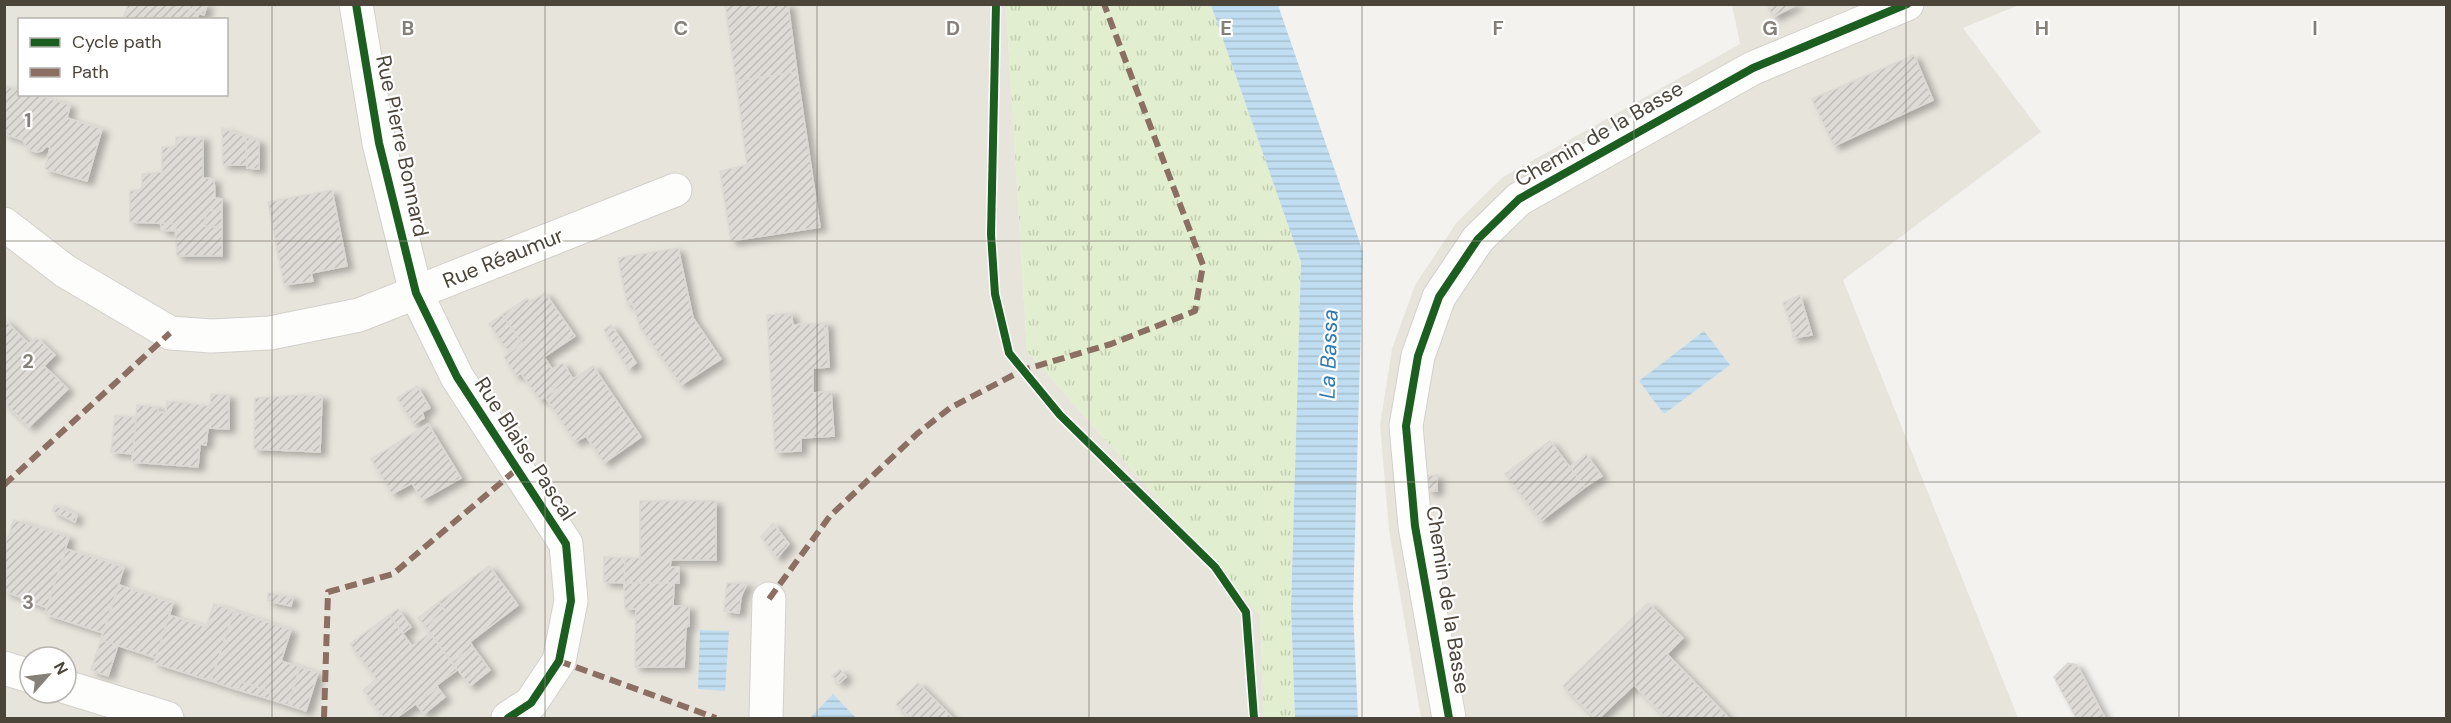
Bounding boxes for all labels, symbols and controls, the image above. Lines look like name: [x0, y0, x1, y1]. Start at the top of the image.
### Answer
text: B: [402, 15, 414, 41]
text: C: [674, 15, 688, 41]
text: D: [946, 15, 960, 41]
text: E: [1220, 15, 1232, 41]
text: F: [1492, 15, 1504, 41]
text: G: [1762, 15, 1778, 41]
text: H: [2035, 15, 2049, 41]
text: I: [2312, 15, 2318, 41]
legend: [18, 18, 228, 96]
text: Cycle path: [72, 30, 162, 54]
street label: Rue Pierre Bonnard: [369, 53, 435, 239]
text: Path: [72, 60, 109, 84]
street label: Chemin de la Basse: [1510, 74, 1688, 194]
text: 1: [24, 107, 32, 133]
street label: Rue Réaumur: [439, 221, 568, 295]
water label: La Bassa: [1312, 309, 1345, 399]
text: 2: [22, 348, 34, 374]
street label: Rue Blaise Pascal: [468, 372, 582, 526]
street label: Chemin de la Basse: [1419, 504, 1477, 696]
text: 3: [22, 589, 34, 615]
north arrow: [18, 645, 78, 705]
text: N: [49, 658, 73, 678]

